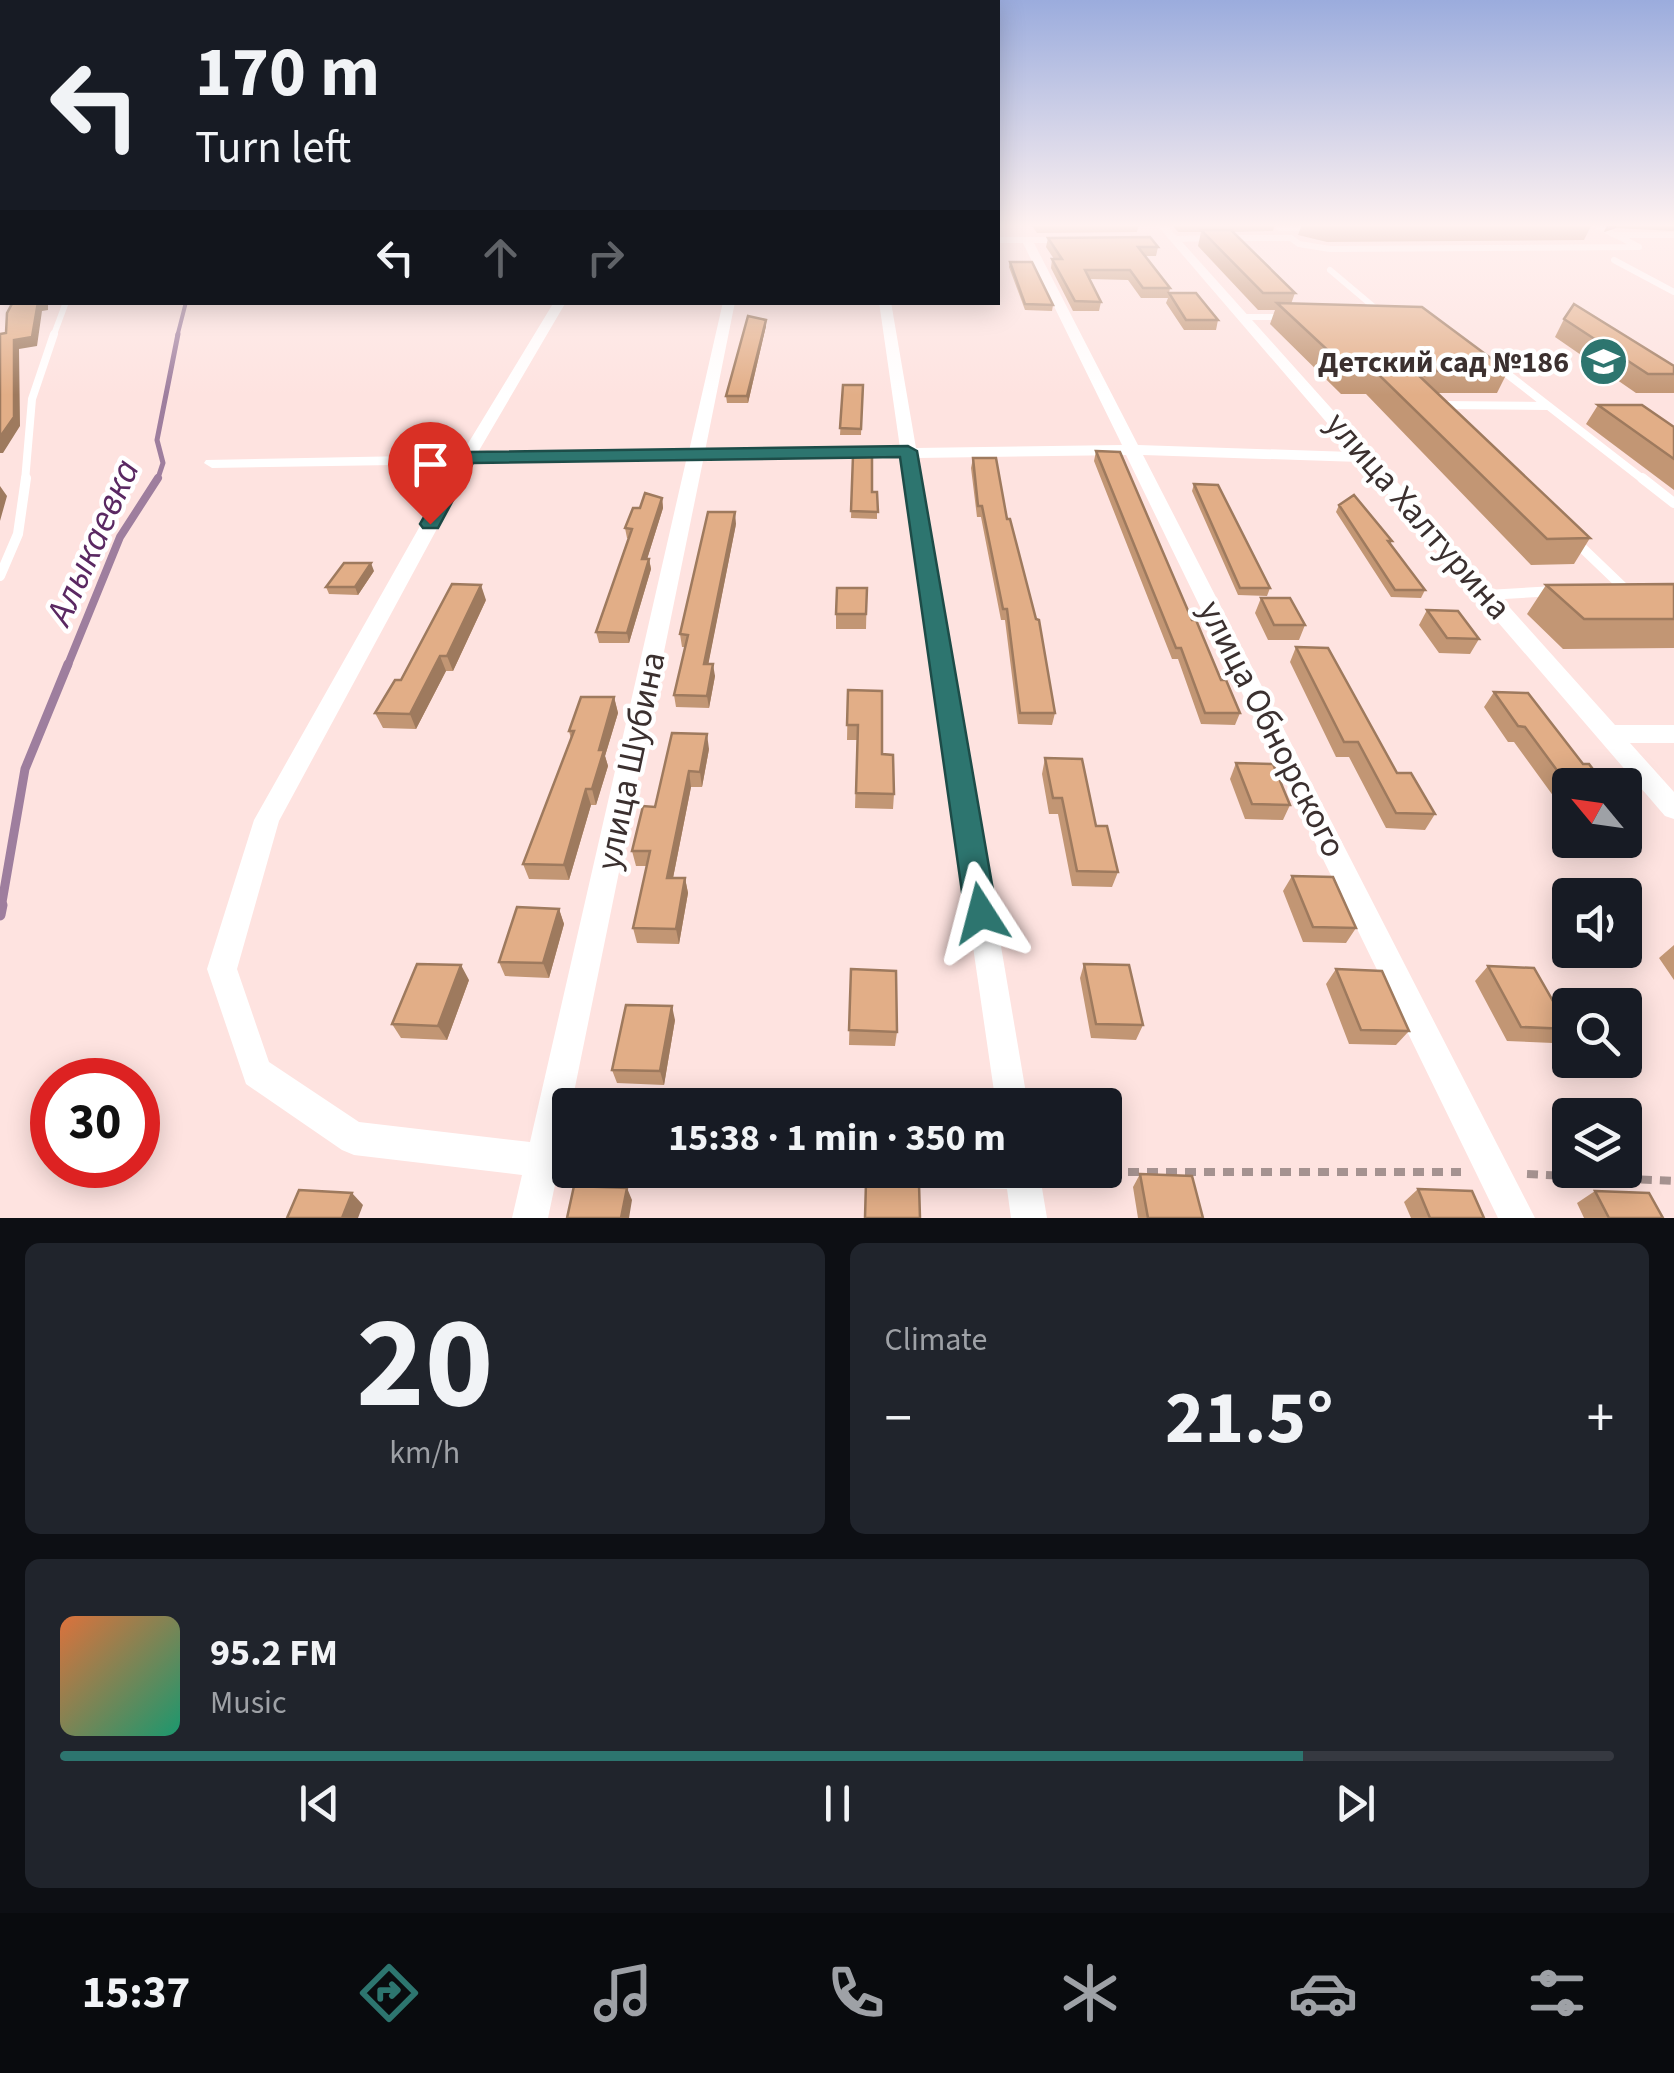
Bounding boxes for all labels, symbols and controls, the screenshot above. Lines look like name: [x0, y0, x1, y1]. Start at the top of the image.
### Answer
text: 170 m: [195, 23, 380, 123]
icon: left: [30, 40, 160, 170]
text: Turn left: [195, 116, 351, 180]
icon: left: [368, 230, 423, 285]
icon: ahead: [473, 230, 528, 285]
icon: right: [578, 230, 633, 285]
school or university icon: Детский сад №186: [1578, 336, 1630, 388]
place label: Детский сад №186: [1318, 341, 1569, 384]
street label: улица Халтурина: [1313, 401, 1523, 631]
pin: [388, 422, 473, 525]
icon: arrive: [403, 437, 458, 492]
water label: Алыкаевка: [32, 450, 154, 635]
street label: улица Обнорского: [1186, 592, 1358, 866]
street label: улица Шубина: [583, 647, 679, 875]
north arrow: [1552, 768, 1642, 858]
map controls: [1552, 768, 1642, 1188]
position arrow: [929, 861, 1033, 965]
button: sound: [1552, 878, 1642, 968]
button: search: [1552, 988, 1642, 1078]
speed limit sign: 30: [30, 1058, 160, 1188]
button: layers: [1552, 1098, 1642, 1188]
text: 15:38 · 1 min · 350 m: [668, 1111, 1006, 1165]
text: 20: [356, 1272, 493, 1457]
text: Climate: [885, 1317, 987, 1363]
text: 21.5°: [1165, 1365, 1334, 1472]
text: −: [885, 1380, 912, 1458]
text: +: [1587, 1380, 1614, 1458]
text: km/h: [389, 1430, 460, 1476]
text: 95.2 FM: [210, 1626, 338, 1680]
text: Music: [210, 1680, 287, 1726]
icon: previous: [292, 1776, 347, 1831]
icon: pause: [810, 1776, 865, 1831]
icon: next: [1328, 1776, 1383, 1831]
icon: directions: [354, 1958, 424, 2028]
icon: music: [588, 1958, 658, 2028]
icon: phone: [821, 1958, 891, 2028]
icon: climate: [1055, 1958, 1125, 2028]
icon: car: [1288, 1958, 1358, 2028]
icon: filters: [1522, 1958, 1592, 2028]
text: 15:37: [82, 1961, 190, 2025]

